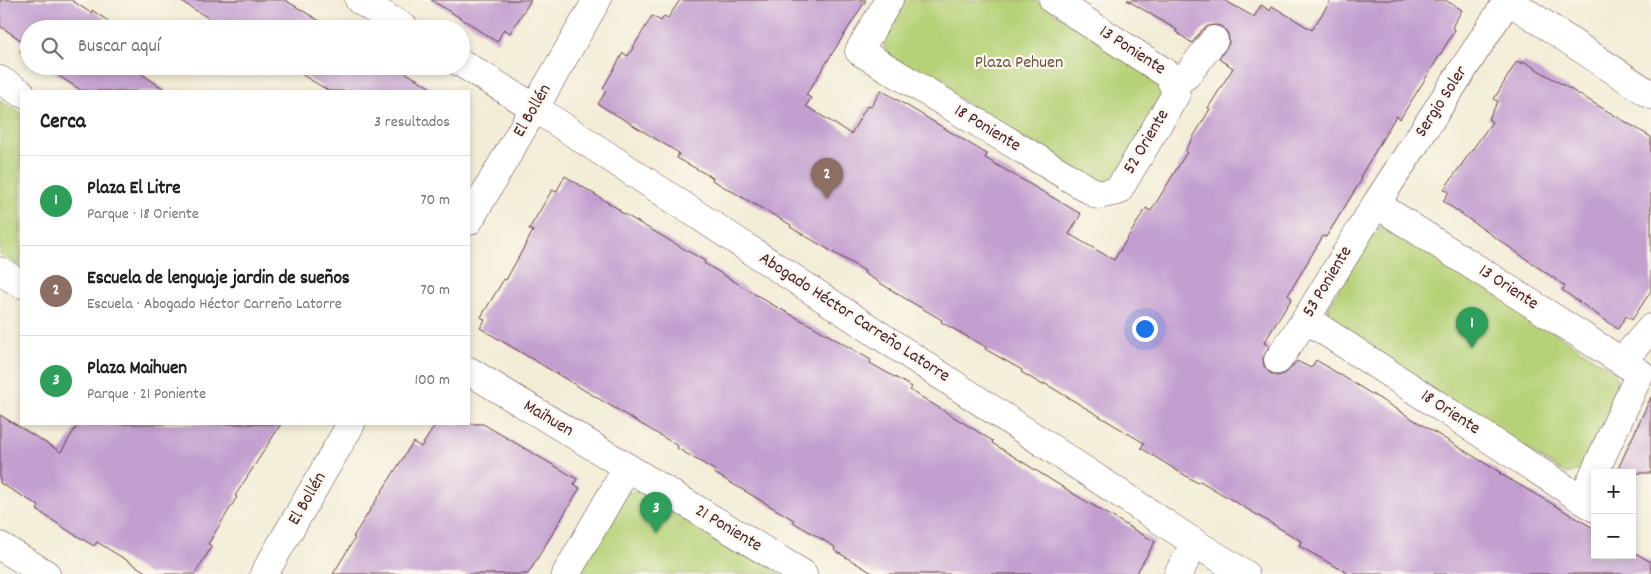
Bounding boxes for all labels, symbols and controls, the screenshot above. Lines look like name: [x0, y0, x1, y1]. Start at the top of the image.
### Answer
search box: [20, 20, 470, 75]
street label: 13 Poniente: [1094, 20, 1170, 82]
icon: search: [38, 34, 66, 62]
text: Buscar aquí: [78, 34, 160, 61]
park label: Plaza Pehuen: [975, 51, 1063, 76]
street label: Sergio Soler: [1410, 61, 1475, 143]
street label: El Bollén: [508, 80, 558, 142]
street label: 18 Poniente: [949, 99, 1025, 159]
street label: 52 Oriente: [1118, 105, 1176, 179]
text: Cerca: [40, 108, 86, 138]
text: 3 resultados: [374, 111, 450, 134]
pin: 2: [811, 158, 843, 199]
text: Plaza El Litre: [87, 176, 181, 203]
text: 1: [54, 189, 58, 212]
text: 70 m: [420, 189, 450, 212]
text: Parque · 18 Oriente: [87, 203, 199, 226]
street label: 53 Poniente: [1297, 242, 1359, 322]
street label: Abogado Héctor Carreño Latorre: [754, 247, 954, 389]
street label: 13 Oriente: [1473, 259, 1543, 317]
text: Escuela de lenguaje jardin de sueños: [87, 266, 350, 293]
text: 2: [53, 279, 60, 302]
text: 70 m: [420, 279, 450, 302]
text: Escuela · Abogado Héctor Carreño Latorre: [87, 293, 342, 316]
pin: 1: [1456, 307, 1488, 348]
your location: [1132, 316, 1158, 342]
text: Plaza Maihuen: [87, 356, 187, 383]
text: 3: [52, 369, 60, 392]
text: 100 m: [414, 369, 450, 392]
text: Parque · 21 Poniente: [87, 383, 206, 406]
street label: 18 Oriente: [1415, 384, 1485, 442]
street label: Maihuen: [518, 394, 578, 444]
street label: El Bollén: [283, 468, 333, 530]
map controls: [1591, 469, 1636, 559]
button: +: [1591, 469, 1636, 514]
pin: 3: [640, 492, 672, 533]
street label: 21 Poniente: [690, 499, 766, 559]
button: −: [1591, 514, 1636, 559]

